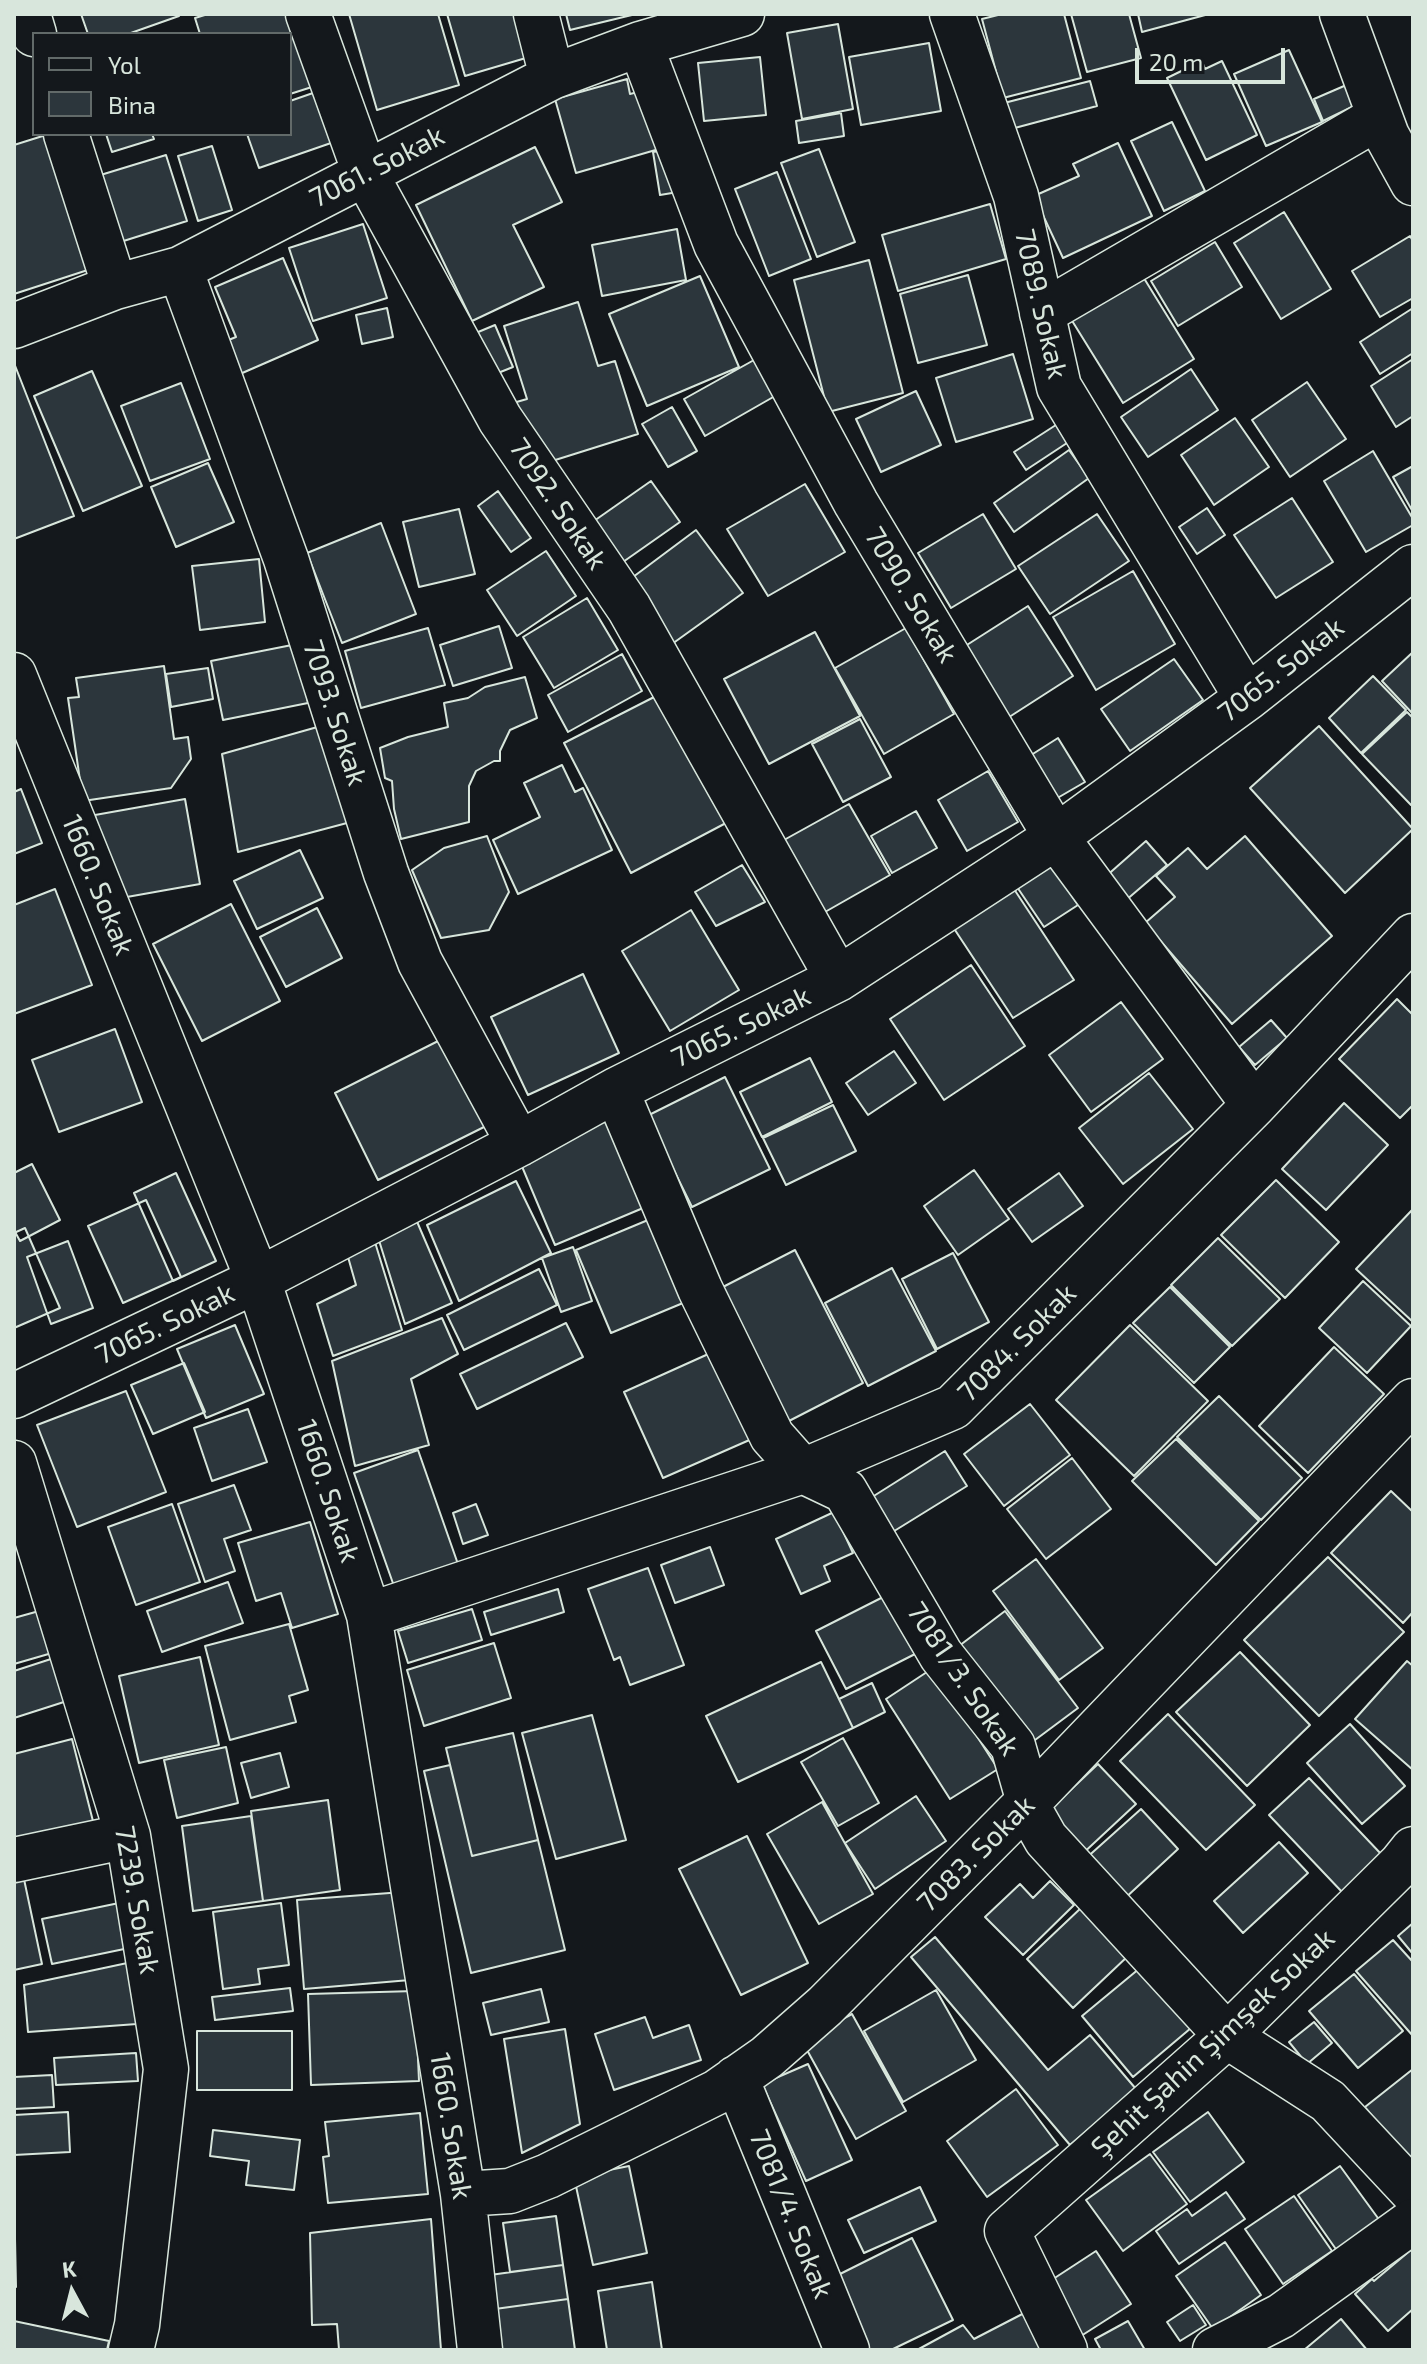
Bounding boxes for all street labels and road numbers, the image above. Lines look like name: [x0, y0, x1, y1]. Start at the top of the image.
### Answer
street label: 7061. Sokak: [304, 119, 450, 215]
street label: 7089. Sokak: [1007, 226, 1075, 382]
street label: 7092. Sokak: [502, 432, 614, 576]
street label: 7090. Sokak: [857, 521, 965, 669]
street label: 7065. Sokak: [1211, 610, 1351, 730]
street label: 7093. Sokak: [296, 636, 374, 790]
street label: 1660. Sokak: [55, 810, 141, 960]
street label: 7065. Sokak: [666, 979, 816, 1075]
street label: 7065. Sokak: [90, 1276, 240, 1372]
street label: 7084. Sokak: [951, 1277, 1083, 1409]
street label: 1660. Sokak: [289, 1415, 367, 1567]
street label: 7081/3. Sokak: [899, 1596, 1027, 1762]
street label: 7083. Sokak: [910, 1788, 1042, 1920]
street label: 7239. Sokak: [107, 1823, 167, 1977]
street label: Şehit Şahin Şimşek Sokak: [1084, 1922, 1342, 2164]
street label: 1660. Sokak: [423, 2050, 479, 2202]
street label: 7081/4. Sokak: [742, 2125, 840, 2303]

